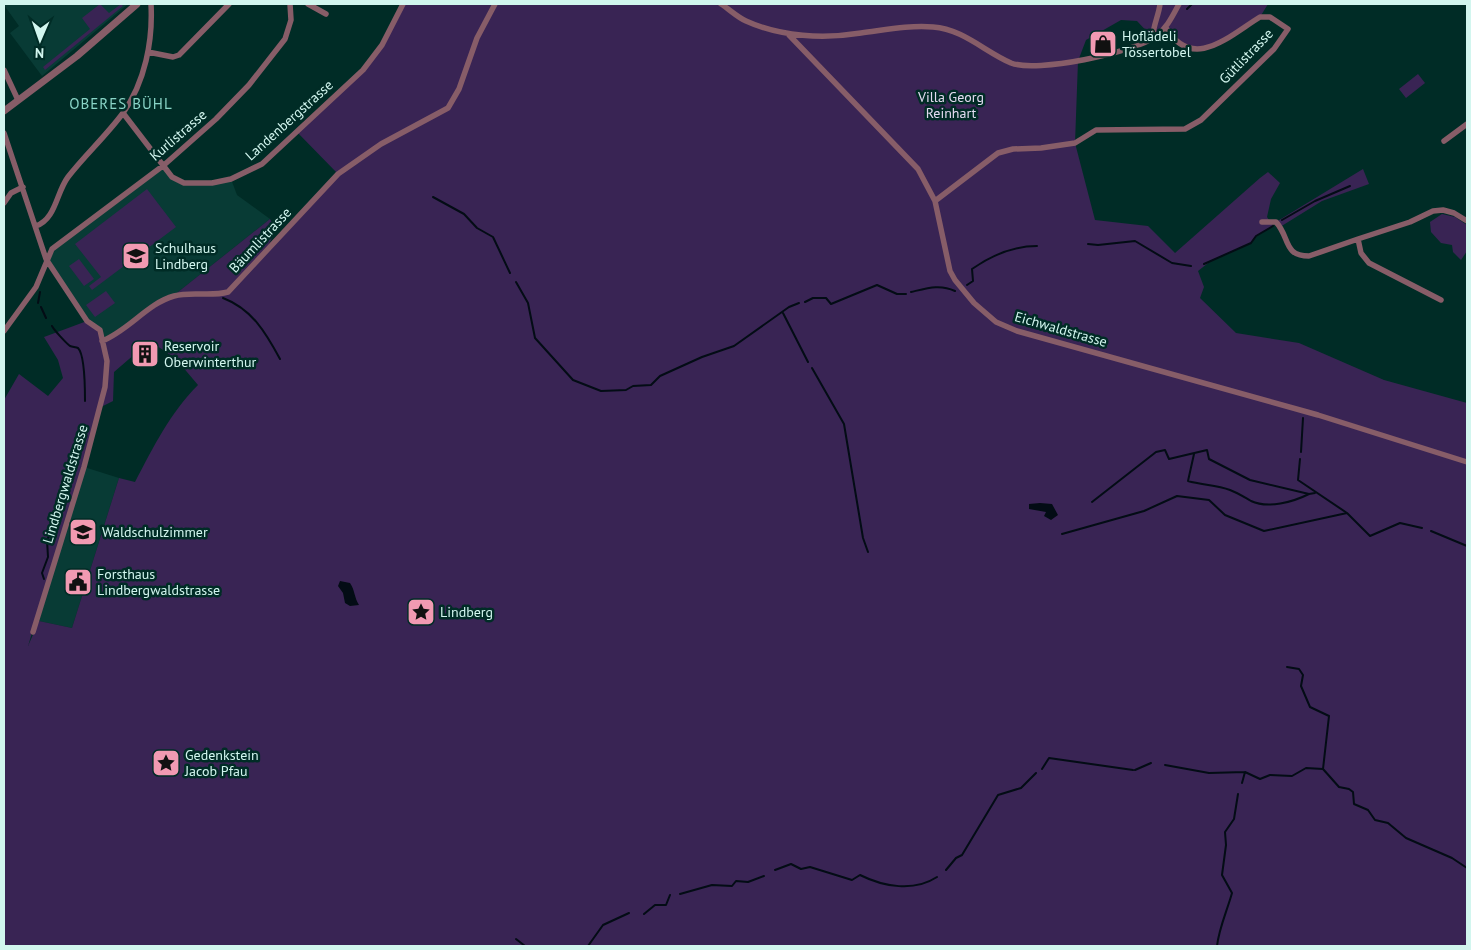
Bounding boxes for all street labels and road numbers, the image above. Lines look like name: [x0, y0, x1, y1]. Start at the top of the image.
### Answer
street label: Gütlistrasse: [1215, 25, 1277, 87]
street label: Landenbergstrasse: [241, 76, 337, 164]
street label: Kurlistrasse: [146, 105, 210, 165]
street label: Bäumlistrasse: [225, 203, 295, 277]
street label: Eichwaldstrasse: [1013, 307, 1109, 351]
street label: Lindbergwaldstrasse: [38, 422, 92, 546]

